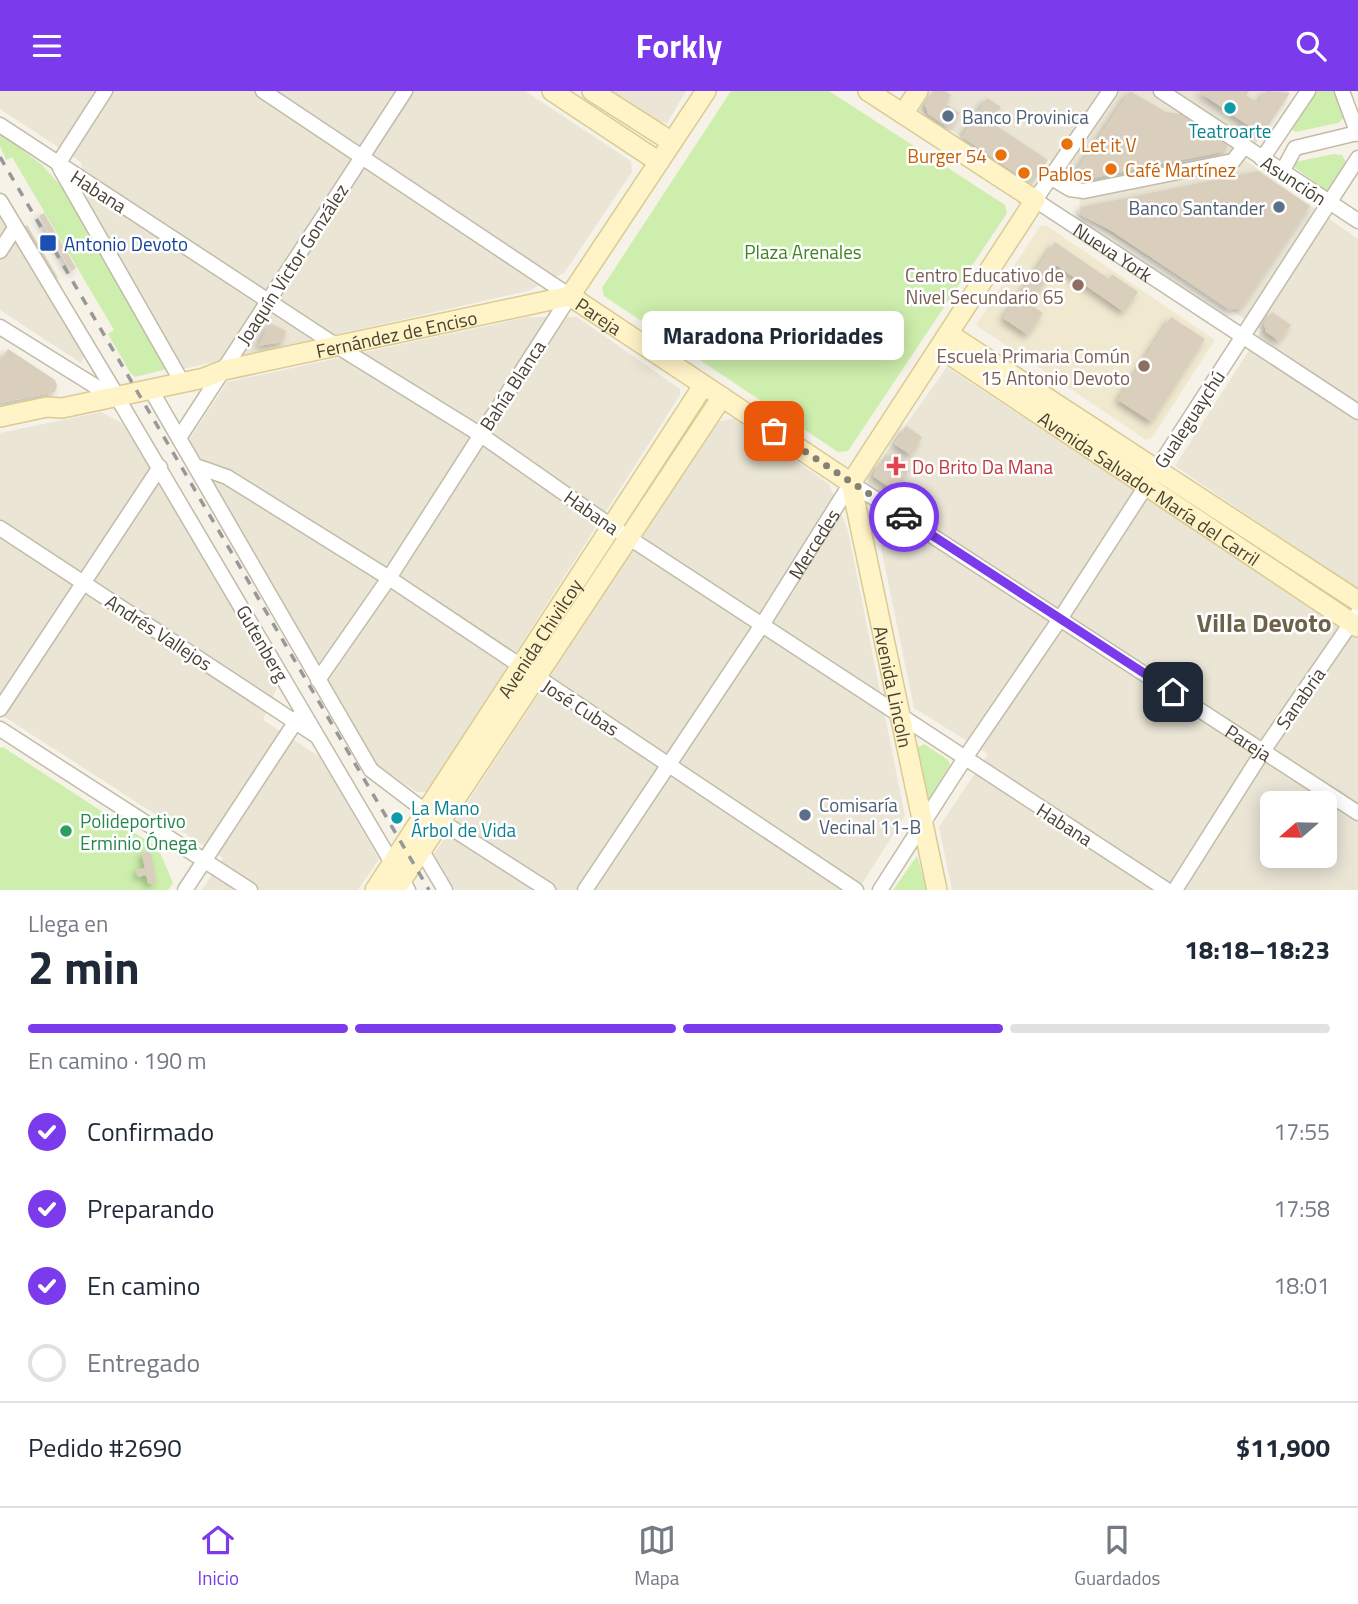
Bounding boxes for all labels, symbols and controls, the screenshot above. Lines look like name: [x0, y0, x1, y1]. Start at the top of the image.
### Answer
text: Forkly: [636, 22, 722, 70]
icon: menu: [28, 27, 66, 65]
icon: search: [1292, 27, 1330, 65]
marker: Teatroarte: [1222, 100, 1238, 116]
place label: Banco Provinica: [962, 102, 1089, 131]
marker: Banco Provinica: [940, 108, 956, 124]
place label: Teatroarte: [1189, 116, 1271, 145]
place label: Let it V: [1081, 130, 1136, 159]
marker: Let it V: [1059, 136, 1075, 152]
place label: Burger 54: [907, 141, 987, 170]
marker: Burger 54: [993, 147, 1009, 163]
street label: Asunción: [1255, 148, 1333, 212]
place label: Café Martínez: [1125, 155, 1236, 184]
place label: Pablos: [1038, 159, 1092, 188]
marker: Café Martínez: [1103, 161, 1119, 177]
street label: Habana: [65, 162, 133, 220]
marker: Pablos: [1016, 165, 1032, 181]
street label: Joaquín Victor González: [229, 178, 355, 350]
place label: Banco Santander: [1129, 193, 1265, 222]
marker: Banco Santander: [1271, 199, 1287, 215]
street label: Nueva York: [1068, 215, 1159, 288]
place label: Antonio Devoto: [64, 229, 188, 258]
marker: Antonio Devoto: [38, 233, 58, 253]
park label: Plaza Arenales: [744, 237, 862, 266]
place label: Centro Educativo de Nivel Secundario 65: [905, 260, 1064, 311]
marker: Centro Educativo de Nivel Secundario 65: [1070, 277, 1086, 293]
street label: Pareja: [570, 289, 629, 342]
street label: Fernández de Enciso: [313, 302, 480, 364]
callout: Maradona Prioridades: [643, 312, 905, 361]
text: Maradona Prioridades: [663, 318, 883, 353]
street label: Bahía Blanca: [472, 334, 552, 436]
place label: Escuela Primaria Común 15 Antonio Devoto: [936, 341, 1130, 392]
marker: Escuela Primaria Común 15 Antonio Devoto: [1136, 358, 1152, 374]
street label: Gualeguaychú: [1146, 364, 1232, 474]
pin: [744, 401, 804, 461]
street label: Avenida Salvador María del Carril: [1033, 403, 1266, 572]
icon: bag: [755, 412, 793, 450]
place label: Do Brito Da Mana: [912, 452, 1053, 481]
marker: Do Brito Da Mana: [886, 456, 906, 476]
street label: Habana: [558, 482, 626, 542]
courier: [869, 482, 939, 552]
icon: car: [885, 498, 923, 536]
street label: Mercedes: [780, 502, 846, 584]
street label: Avenida Chivilcoy: [490, 572, 589, 703]
street label: Andrés Vallejos: [100, 587, 218, 677]
street label: Gutenberg: [229, 599, 297, 687]
district label: Villa Devoto: [1196, 603, 1332, 642]
street label: Avenida Lincoln: [867, 623, 921, 750]
street label: Sanabria: [1268, 661, 1332, 735]
pin: [1143, 662, 1203, 722]
street label: José Cubas: [537, 671, 625, 743]
icon: home: [1154, 673, 1192, 711]
street label: Pareja: [1220, 716, 1278, 768]
place label: Comisaría Vecinal 11-B: [819, 790, 921, 841]
north arrow: [1260, 791, 1337, 868]
map controls: [1260, 791, 1337, 868]
place label: La Mano Árbol de Vida: [411, 793, 517, 844]
street label: Habana: [1031, 795, 1099, 853]
place label: Polideportivo Erminio Ónega: [80, 806, 198, 857]
marker: Comisaría Vecinal 11-B: [797, 807, 813, 823]
marker: La Mano Árbol de Vida: [389, 810, 405, 826]
marker: Polideportivo Erminio Ónega: [58, 823, 74, 839]
text: Llega en: [28, 906, 108, 941]
text: 18:18–18:23: [1184, 930, 1330, 969]
text: 2 min: [28, 932, 140, 1002]
text: En camino · 190 m: [28, 1043, 206, 1078]
text: Confirmado: [87, 1112, 214, 1151]
icon: check: [28, 1113, 66, 1151]
text: 17:55: [1273, 1114, 1330, 1149]
text: Preparando: [87, 1189, 214, 1228]
icon: check: [28, 1190, 66, 1228]
text: 17:58: [1273, 1191, 1330, 1226]
text: En camino: [87, 1266, 201, 1305]
icon: check: [28, 1267, 66, 1305]
text: 18:01: [1273, 1268, 1330, 1303]
text: Entregado: [87, 1343, 200, 1382]
text: Pedido #2690: [28, 1428, 182, 1467]
text: $11,900: [1236, 1428, 1330, 1467]
tab: Inicio: [198, 1521, 239, 1592]
tab: Mapa: [634, 1521, 679, 1592]
tab: Guardados: [1074, 1521, 1160, 1592]

